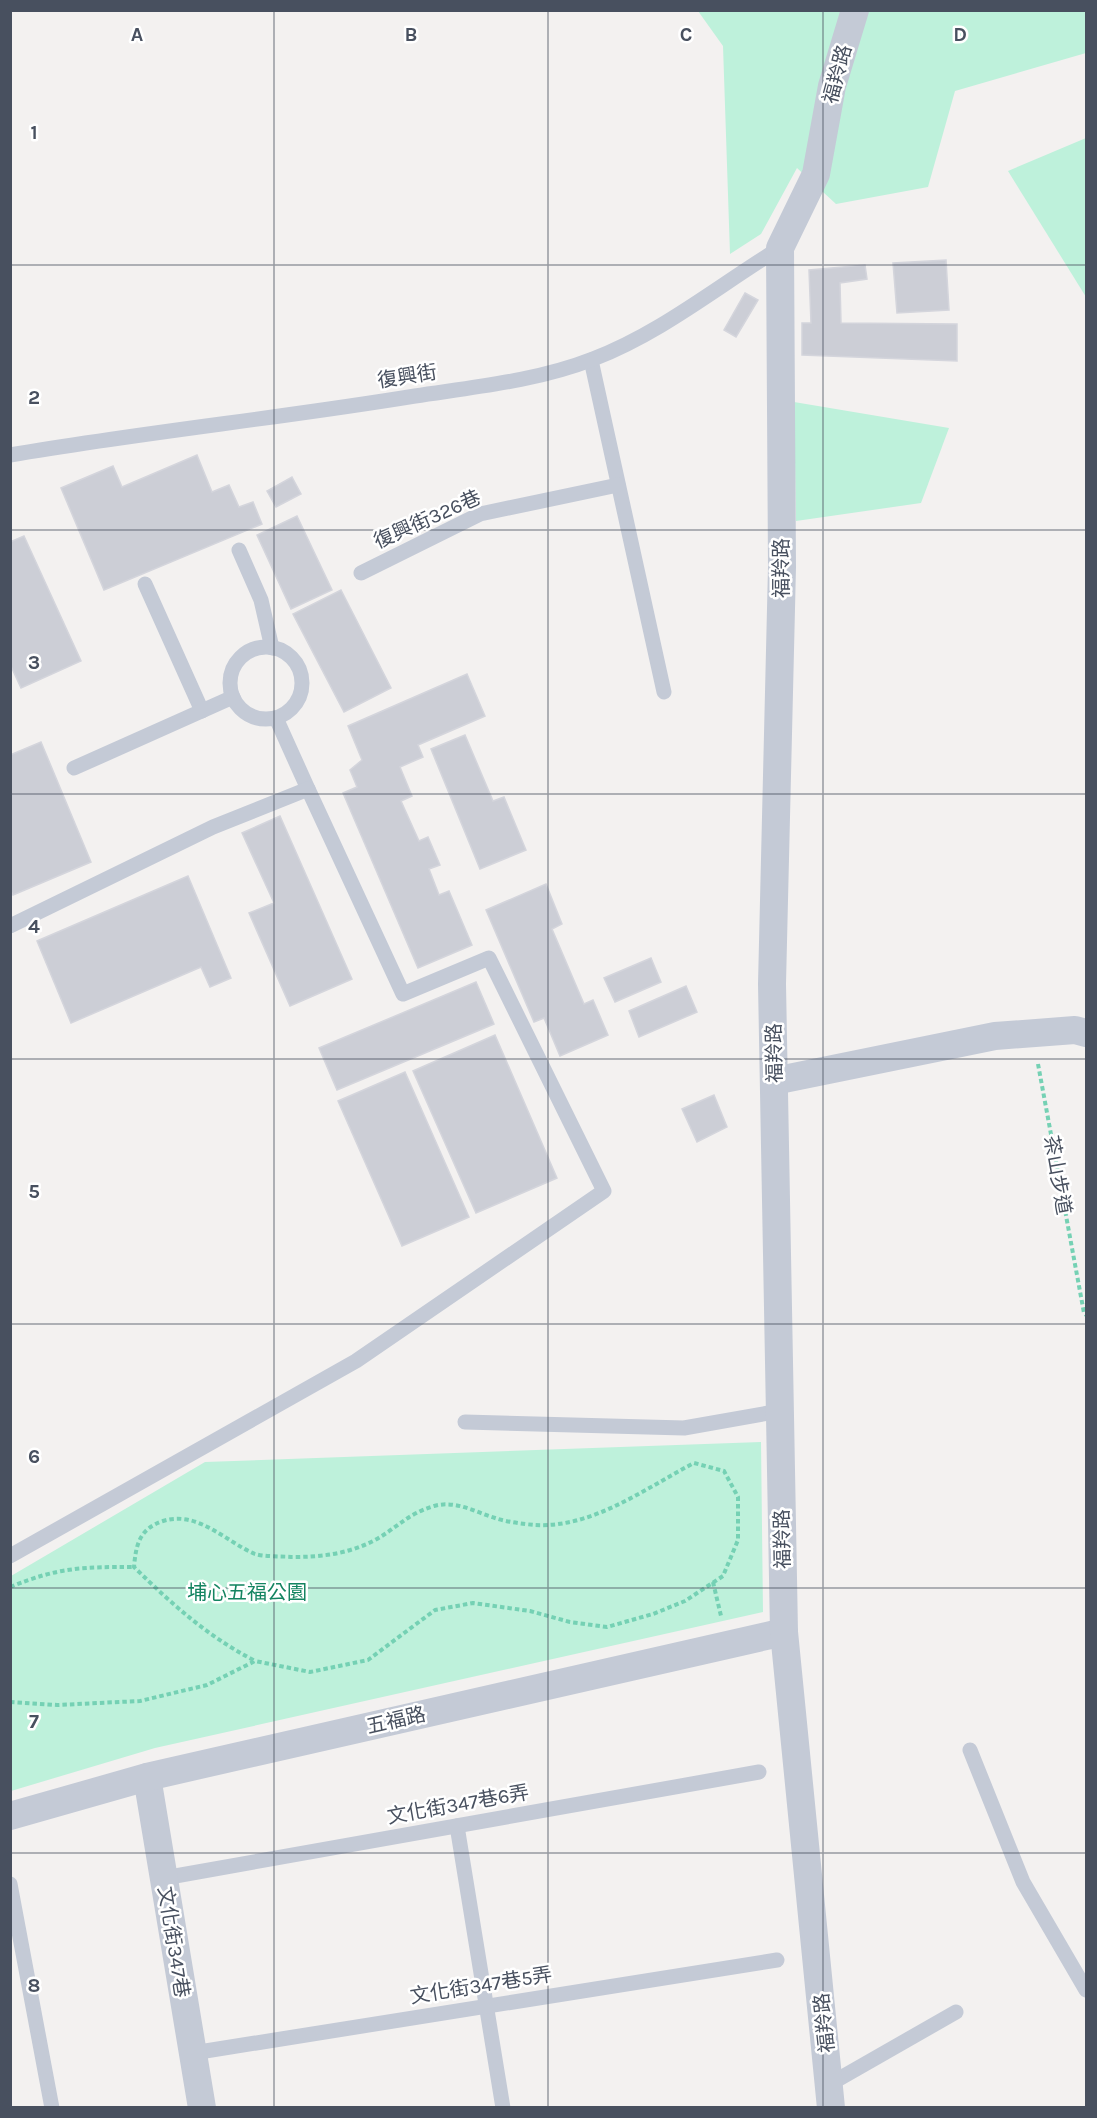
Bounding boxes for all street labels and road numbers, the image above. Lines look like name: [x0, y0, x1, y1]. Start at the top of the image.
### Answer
street label: 福羚路: [819, 42, 856, 106]
street label: 復興街: [376, 360, 439, 393]
street label: 復興街326巷: [370, 486, 484, 553]
street label: 福羚路: [770, 538, 793, 598]
street label: 福羚路: [762, 1023, 787, 1083]
street label: 茶山步道: [1039, 1134, 1076, 1216]
street label: 福羚路: [770, 1509, 795, 1569]
street label: 五福路: [364, 1703, 428, 1738]
street label: 文化街347巷6弄: [385, 1781, 531, 1828]
street label: 文化街347巷: [153, 1885, 194, 1999]
street label: 文化街347巷5弄: [408, 1963, 554, 2008]
street label: 福羚路: [810, 1992, 839, 2054]

